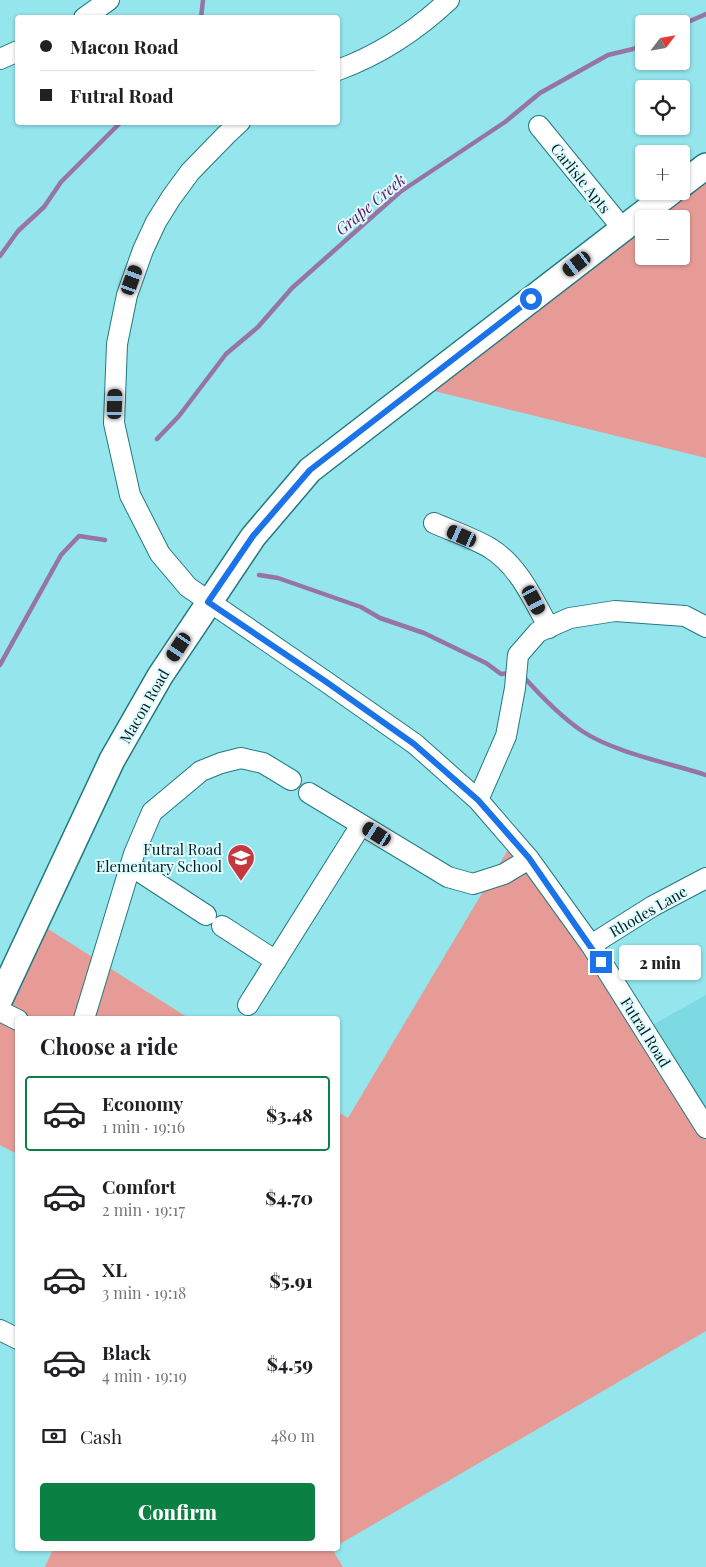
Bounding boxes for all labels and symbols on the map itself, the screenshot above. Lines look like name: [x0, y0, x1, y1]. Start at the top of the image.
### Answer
north arrow: [635, 15, 690, 70]
street label: Carlisle Apts: [547, 139, 615, 217]
water label: Grape Creek: [331, 169, 409, 239]
car: [560, 249, 593, 279]
car: [119, 263, 144, 297]
route start: [520, 288, 542, 310]
car: [106, 389, 123, 419]
car: [445, 523, 478, 549]
car: [520, 583, 547, 617]
car: [164, 630, 193, 664]
street label: Macon Road: [115, 665, 173, 747]
car: [360, 820, 393, 848]
place label: Futral Road Elementary School: [96, 839, 222, 876]
school or university icon: Futral Road Elementary School: [226, 843, 256, 882]
street label: Rhodes Lane: [606, 881, 690, 941]
callout: 2 min: [618, 944, 701, 980]
route end: [590, 951, 612, 973]
street label: Futral Road: [617, 993, 676, 1071]

